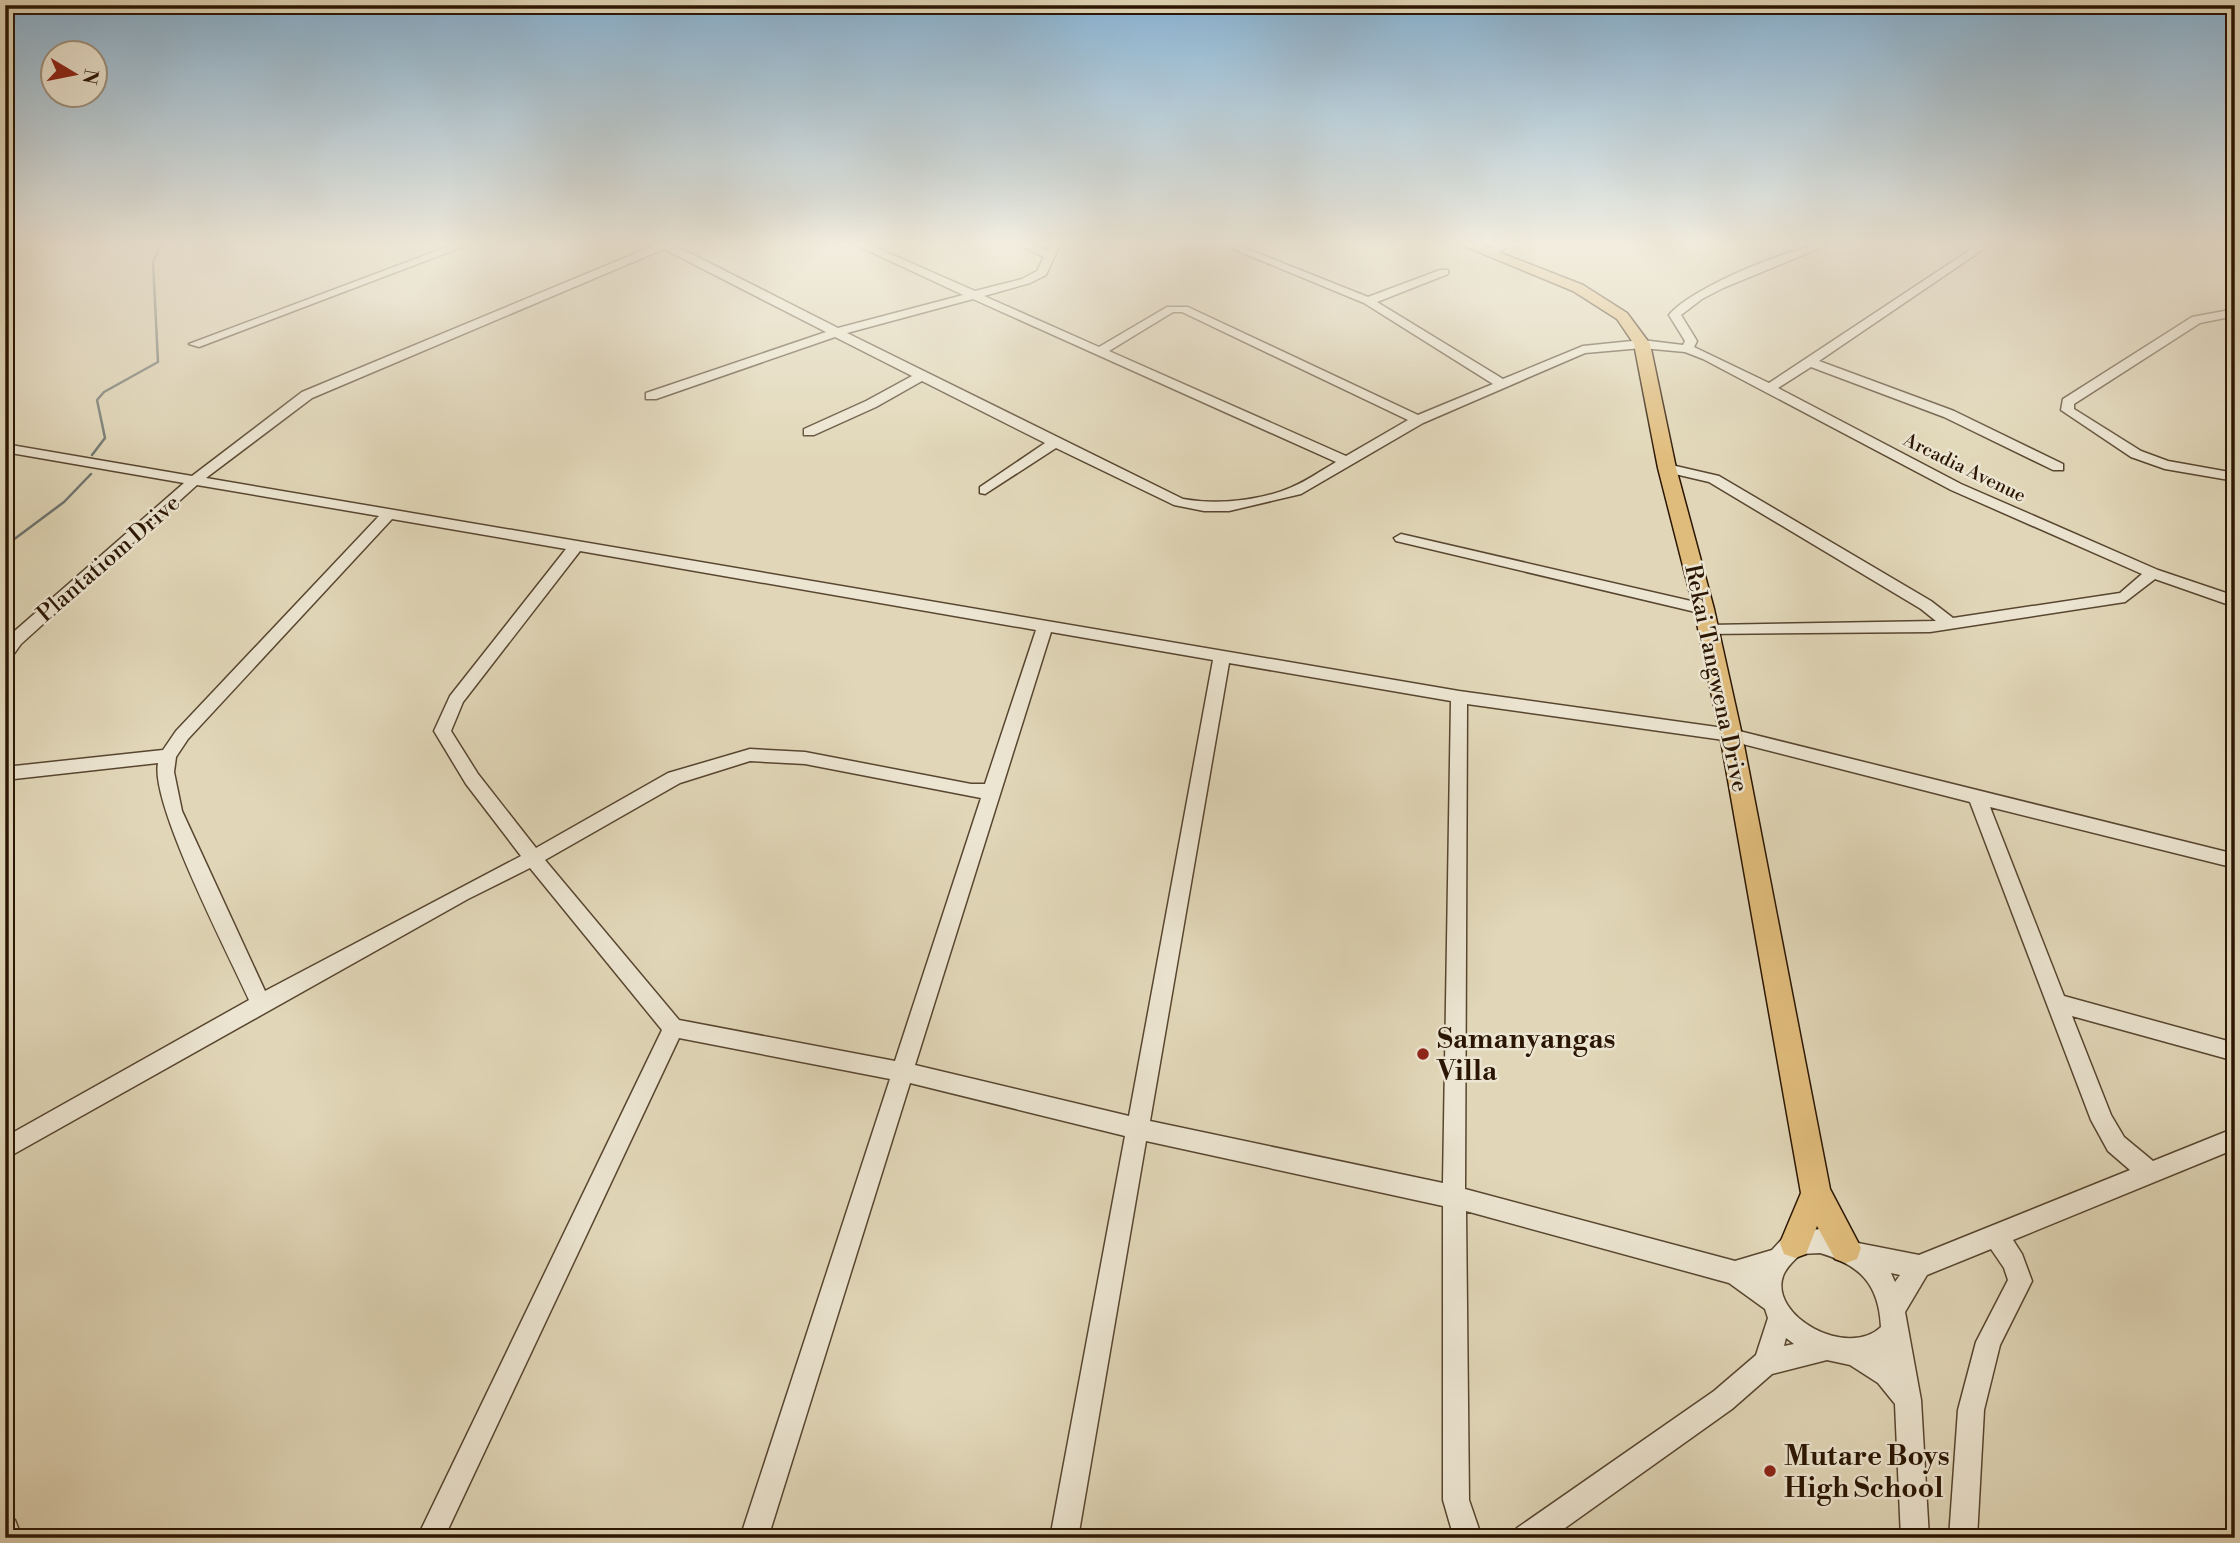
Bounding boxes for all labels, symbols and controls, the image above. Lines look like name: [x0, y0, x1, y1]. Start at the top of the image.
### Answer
north arrow: [38, 38, 108, 108]
text: N: [77, 67, 103, 86]
street label: Arcadia Avenue: [1898, 427, 2030, 508]
street label: Plantatiom Drive: [31, 489, 186, 628]
street label: Rekai Tangwena Drive: [1678, 562, 1754, 795]
place label: Samanyangas Villa: [1436, 1022, 1616, 1089]
marker: Samanyangas Villa: [1415, 1046, 1431, 1062]
place label: Mutare Boys High School: [1784, 1439, 1950, 1506]
marker: Mutare Boys High School: [1762, 1463, 1778, 1479]

